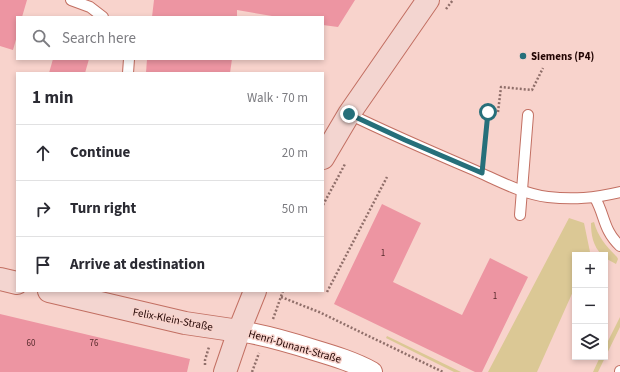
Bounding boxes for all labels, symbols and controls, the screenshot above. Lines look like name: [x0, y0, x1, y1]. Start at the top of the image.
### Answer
search box: [16, 16, 324, 60]
icon: search: [30, 27, 52, 49]
text: Search here: [62, 28, 136, 49]
place label: Siemens (P4): [531, 49, 594, 64]
marker: Siemens (P4): [518, 51, 528, 61]
text: 1 min: [32, 86, 73, 110]
text: Walk · 70 m: [247, 89, 308, 107]
route start: [479, 103, 497, 121]
route end: [340, 105, 358, 123]
icon: ahead: [32, 142, 54, 164]
text: Continue: [70, 142, 130, 163]
text: 20 m: [282, 144, 308, 162]
icon: right: [32, 198, 54, 220]
text: Turn right: [70, 198, 136, 219]
text: 50 m: [282, 200, 308, 218]
house number: 1: [381, 247, 385, 260]
map controls: [572, 252, 608, 360]
button: +: [572, 252, 608, 288]
icon: arrive: [32, 254, 54, 276]
text: Arrive at destination: [70, 254, 205, 275]
button: −: [572, 288, 608, 324]
house number: 1: [493, 290, 497, 303]
street label: Felix-Klein-Straße: [132, 304, 215, 335]
button: layers: [572, 324, 608, 360]
street label: Henri-Dunant-Straße: [247, 326, 343, 367]
house number: 60: [27, 337, 36, 350]
house number: 76: [90, 337, 99, 350]

